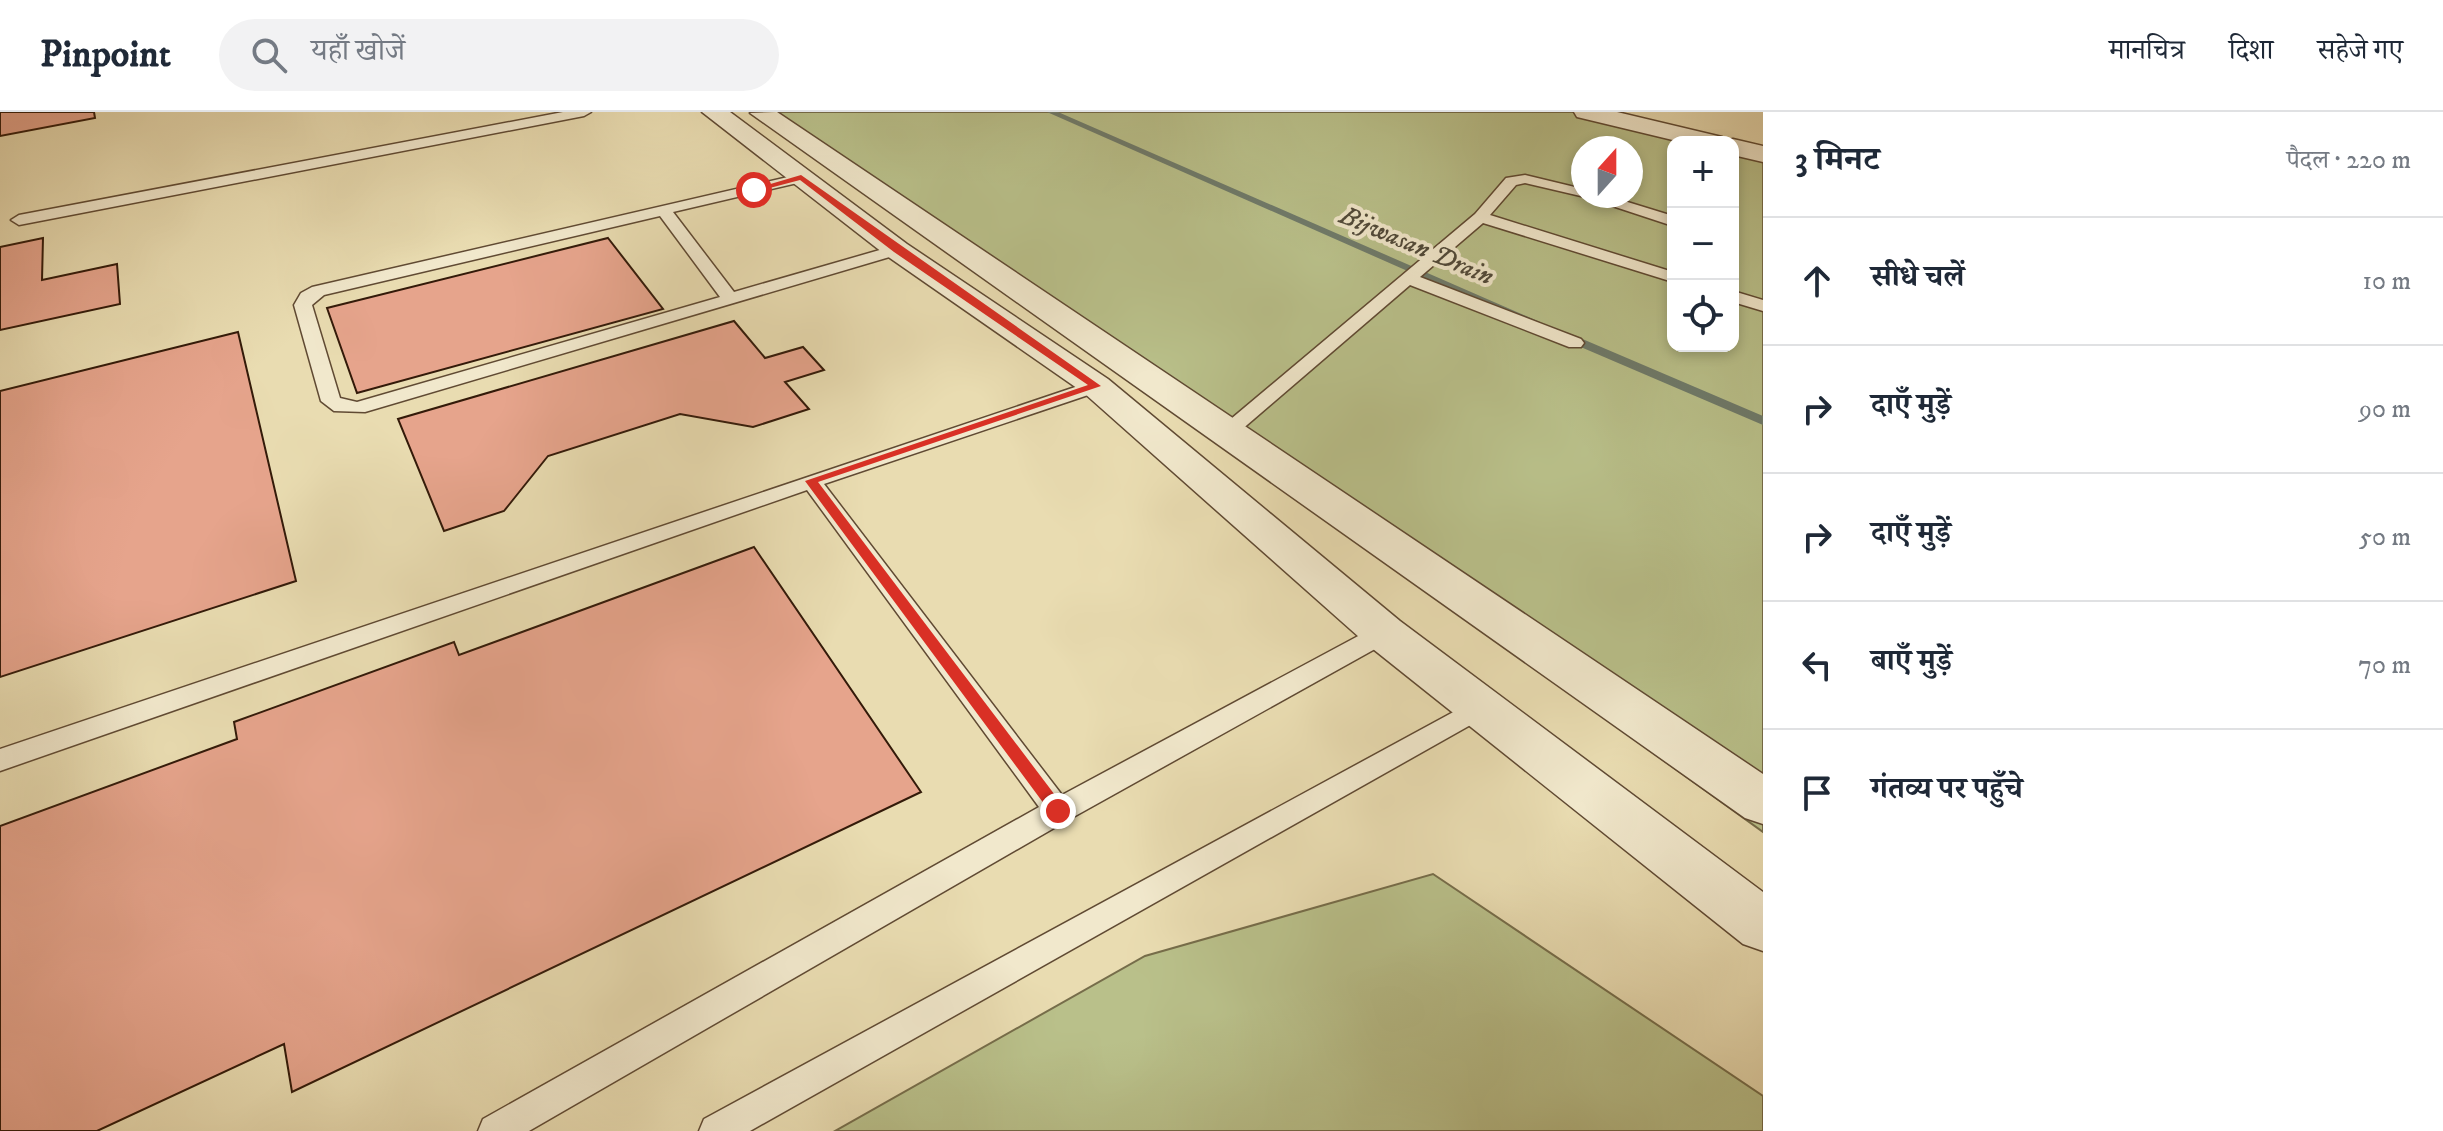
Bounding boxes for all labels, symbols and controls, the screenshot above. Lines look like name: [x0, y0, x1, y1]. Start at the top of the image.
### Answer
search box: [219, 19, 779, 91]
text: Pinpoint: [40, 31, 171, 79]
icon: search: [247, 33, 291, 77]
text: यहाँ खोजें: [311, 33, 405, 70]
text: मानचित्र: [2109, 33, 2185, 68]
text: दिशा: [2229, 33, 2273, 68]
text: सहेजे गए: [2317, 33, 2403, 68]
north arrow: [1571, 136, 1643, 208]
map controls: [1667, 136, 1739, 352]
button: +: [1667, 136, 1739, 208]
text: 3 मिनट: [1795, 139, 1879, 181]
text: पैदल · 220 m: [2286, 144, 2411, 177]
route start: [736, 172, 772, 208]
water label: Bijwasan Drain: [1334, 199, 1498, 294]
button: −: [1667, 208, 1739, 280]
icon: ahead: [1795, 259, 1839, 303]
text: सीधे चलें: [1871, 259, 1964, 296]
text: 10 m: [2362, 265, 2411, 298]
button: locate: [1667, 280, 1739, 352]
icon: right: [1795, 387, 1839, 431]
text: दाएँ मुड़ें: [1871, 387, 1951, 424]
text: 90 m: [2359, 393, 2411, 426]
icon: right: [1795, 515, 1839, 559]
text: दाएँ मुड़ें: [1871, 515, 1951, 552]
text: 50 m: [2359, 521, 2411, 554]
icon: left: [1795, 643, 1839, 687]
text: बाएँ मुड़ें: [1871, 643, 1952, 680]
text: 70 m: [2358, 649, 2411, 682]
icon: arrive: [1795, 771, 1839, 815]
text: गंतव्य पर पहुँचे: [1871, 771, 2023, 808]
route end: [1040, 793, 1076, 829]

